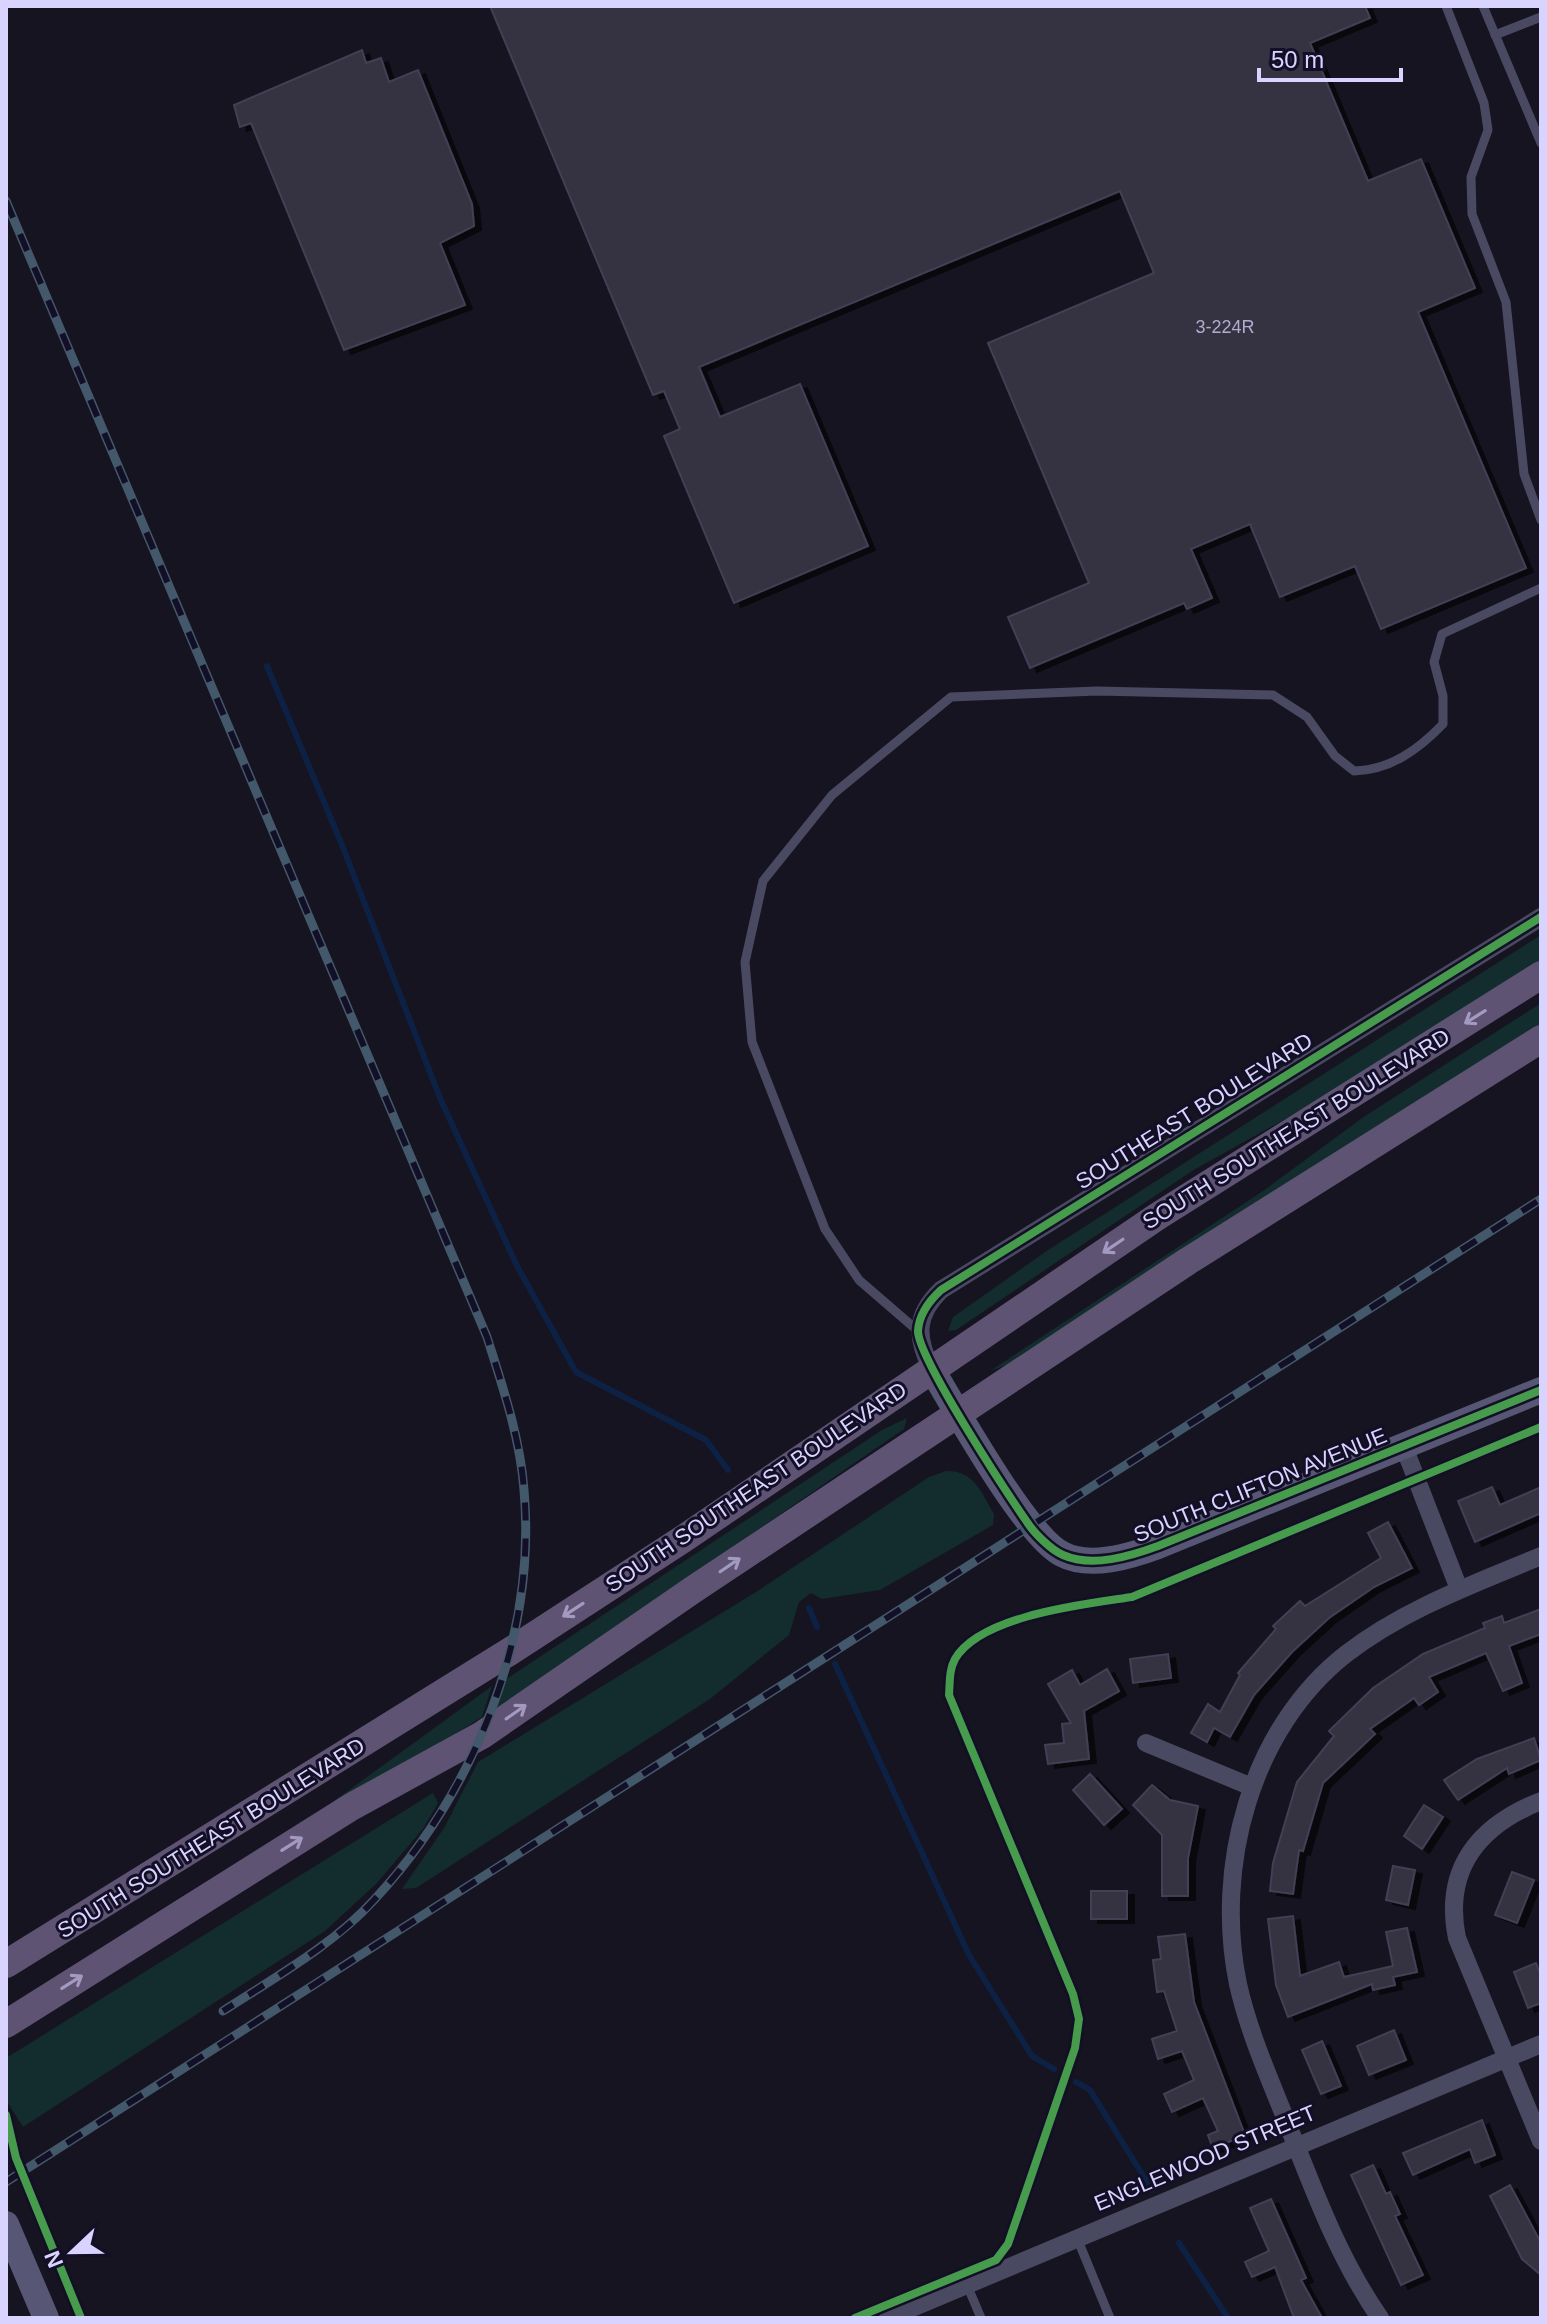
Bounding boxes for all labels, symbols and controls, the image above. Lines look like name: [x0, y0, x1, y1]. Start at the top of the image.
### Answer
scale bar: [1259, 32, 1401, 82]
text: 50 m: [1271, 46, 1324, 73]
house number: 3-224R: [1195, 317, 1255, 337]
one-way arrow: [1464, 1009, 1487, 1025]
street label: SOUTH SOUTHEAST BOULEVARD: [1138, 1024, 1454, 1234]
street label: SOUTHEAST BOULEVARD: [1071, 1028, 1317, 1194]
one-way arrow: [1103, 1237, 1125, 1254]
street label: SOUTH SOUTHEAST BOULEVARD: [601, 1377, 911, 1597]
street label: SOUTH CLIFTON AVENUE: [1130, 1423, 1390, 1547]
one-way arrow: [719, 1556, 741, 1573]
one-way arrow: [562, 1603, 585, 1619]
one-way arrow: [504, 1704, 526, 1720]
street label: SOUTH SOUTHEAST BOULEVARD: [53, 1733, 369, 1943]
one-way arrow: [280, 1835, 303, 1851]
one-way arrow: [60, 1974, 83, 1990]
street label: ENGLEWOOD STREET: [1090, 2100, 1320, 2216]
north arrow: [32, 2212, 112, 2292]
text: N: [39, 2247, 68, 2271]

